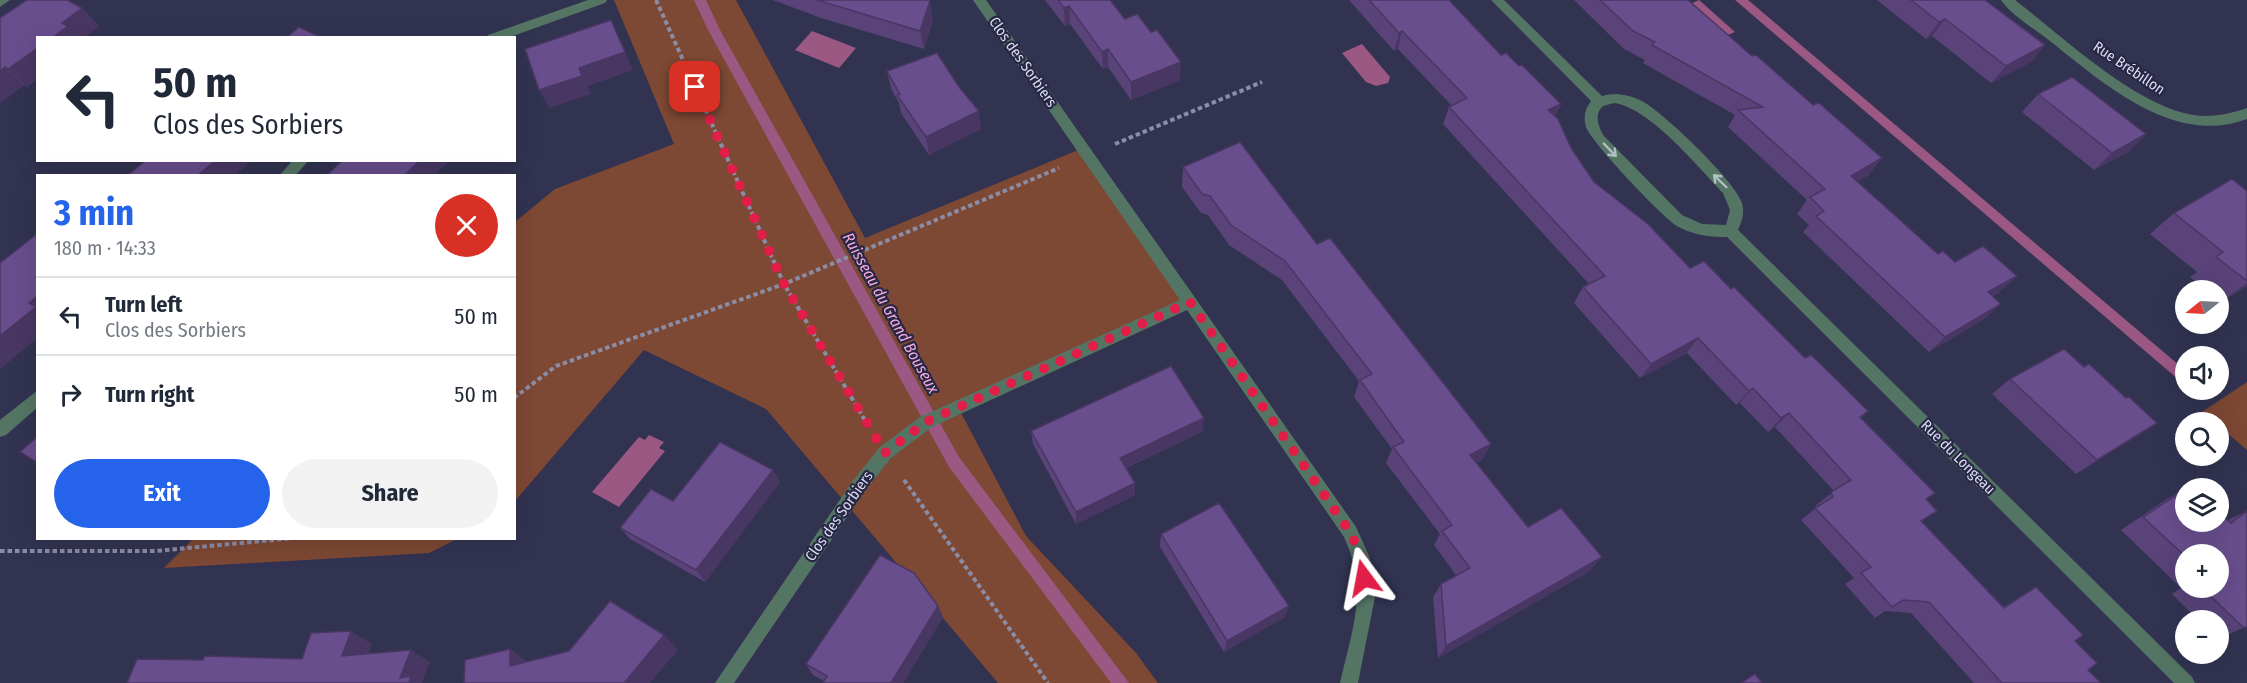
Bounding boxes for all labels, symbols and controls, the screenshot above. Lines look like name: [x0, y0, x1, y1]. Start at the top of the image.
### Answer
street label: Clos des Sorbiers: [985, 14, 1061, 110]
street label: Rue Brébillon: [2090, 37, 2168, 99]
text: 50 m: [153, 58, 237, 108]
icon: left: [54, 60, 132, 138]
pin: [669, 61, 720, 112]
icon: arrive: [678, 70, 711, 103]
text: Clos des Sorbiers: [153, 109, 343, 141]
one-way arrow: [1602, 142, 1617, 157]
one-way arrow: [1712, 173, 1727, 188]
text: 3 min: [54, 191, 134, 235]
button: close: [435, 194, 498, 257]
water label: Ruisseau du Grand Bouseux: [839, 229, 944, 398]
text: 180 m · 14:33: [54, 236, 156, 260]
north arrow: [2175, 280, 2229, 334]
map controls: [2175, 280, 2229, 664]
text: Turn left: [105, 291, 183, 318]
icon: left: [54, 300, 87, 333]
text: 50 m: [454, 303, 498, 330]
text: Clos des Sorbiers: [105, 318, 246, 342]
button: sound: [2175, 346, 2229, 400]
icon: right: [54, 378, 87, 411]
text: Turn right: [105, 381, 194, 408]
text: 50 m: [454, 381, 498, 408]
button: search: [2175, 412, 2229, 466]
street label: Rue du Longeau: [1917, 416, 1999, 498]
button: Exit: [54, 459, 270, 528]
button: Share: [282, 459, 498, 528]
street label: Clos des Sorbiers: [801, 468, 877, 564]
button: layers: [2175, 478, 2229, 532]
button: +: [2175, 544, 2229, 598]
position arrow: [1332, 546, 1396, 610]
button: −: [2175, 610, 2229, 664]

